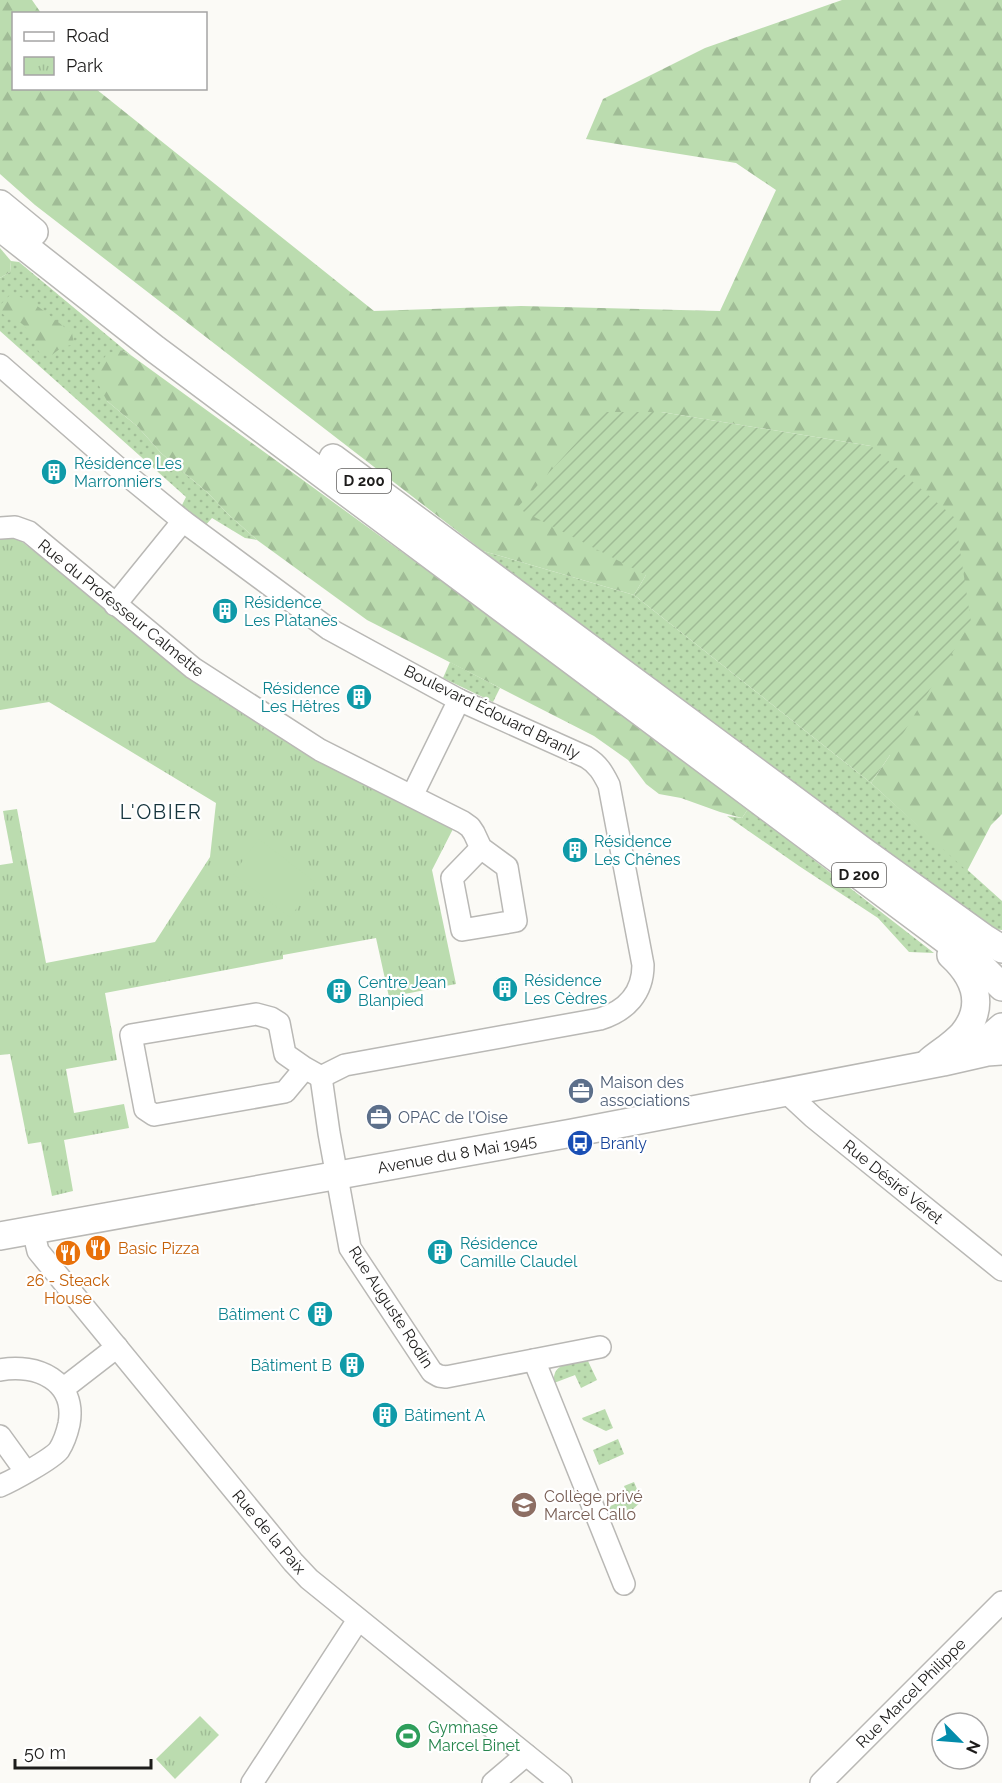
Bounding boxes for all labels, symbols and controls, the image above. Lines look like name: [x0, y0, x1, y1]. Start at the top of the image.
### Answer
legend: [12, 12, 207, 90]
text: Road: [66, 25, 109, 46]
text: Park: [66, 55, 103, 76]
place label: Résidence Les Marronniers: [74, 454, 182, 491]
building icon: Résidence Les Marronniers: [39, 457, 69, 487]
road number: D 200: [337, 469, 391, 493]
street label: Rue du Professeur Calmette: [34, 535, 208, 681]
place label: Résidence Les Platanes: [244, 593, 338, 630]
building icon: Résidence Les Platanes: [210, 596, 240, 626]
street label: Boulevard Édouard Branly: [401, 660, 584, 763]
place label: Résidence Les Hêtres: [261, 679, 340, 716]
building icon: Résidence Les Hêtres: [344, 682, 374, 712]
district label: L'OBIER: [120, 800, 202, 824]
place label: Résidence Les Chênes: [594, 832, 681, 869]
building icon: Résidence Les Chênes: [560, 835, 590, 865]
road number: D 200: [832, 863, 886, 887]
place label: Résidence Les Cèdres: [524, 971, 607, 1008]
place label: Centre Jean Blanpied: [358, 973, 446, 1010]
building icon: Résidence Les Cèdres: [490, 974, 520, 1004]
building icon: Centre Jean Blanpied: [324, 976, 354, 1006]
place label: Maison des associations: [600, 1073, 690, 1110]
office icon: Maison des associations: [566, 1076, 596, 1106]
office icon: OPAC de l'Oise: [364, 1102, 394, 1132]
place label: OPAC de l'Oise: [398, 1108, 508, 1127]
bus stop icon: Branly: [565, 1128, 595, 1158]
street label: Avenue du 8 Mai 1945: [376, 1131, 538, 1177]
place label: Branly: [600, 1134, 647, 1153]
street label: Rue Désiré Véret: [839, 1136, 947, 1228]
restaurant icon: Basic Pizza: [83, 1233, 113, 1263]
place label: Résidence Camille Claudel: [460, 1234, 578, 1271]
building icon: Résidence Camille Claudel: [425, 1237, 455, 1267]
restaurant icon: 26 - Steack House: [53, 1238, 83, 1268]
place label: Basic Pizza: [118, 1239, 199, 1258]
street label: Rue Auguste Rodin: [345, 1243, 437, 1371]
place label: 26 - Steack House: [26, 1271, 110, 1308]
building icon: Bâtiment C: [305, 1299, 335, 1329]
place label: Bâtiment C: [218, 1305, 300, 1324]
building icon: Bâtiment B: [337, 1350, 367, 1380]
place label: Bâtiment B: [250, 1356, 332, 1375]
building icon: Bâtiment A: [370, 1400, 400, 1430]
place label: Bâtiment A: [404, 1406, 485, 1425]
street label: Rue de la Paix: [228, 1486, 310, 1578]
place label: Collège privé Marcel Callo: [544, 1487, 643, 1524]
school or university icon: Collège privé Marcel Callo: [509, 1490, 539, 1520]
street label: Rue Marcel Philippe: [852, 1634, 970, 1752]
north arrow: [930, 1711, 990, 1771]
place label: Gymnase Marcel Binet: [428, 1718, 521, 1755]
sports icon: Gymnase Marcel Binet: [393, 1721, 423, 1751]
scale bar: [15, 1732, 152, 1770]
text: N: [962, 1738, 984, 1757]
text: 50 m: [24, 1742, 66, 1763]

